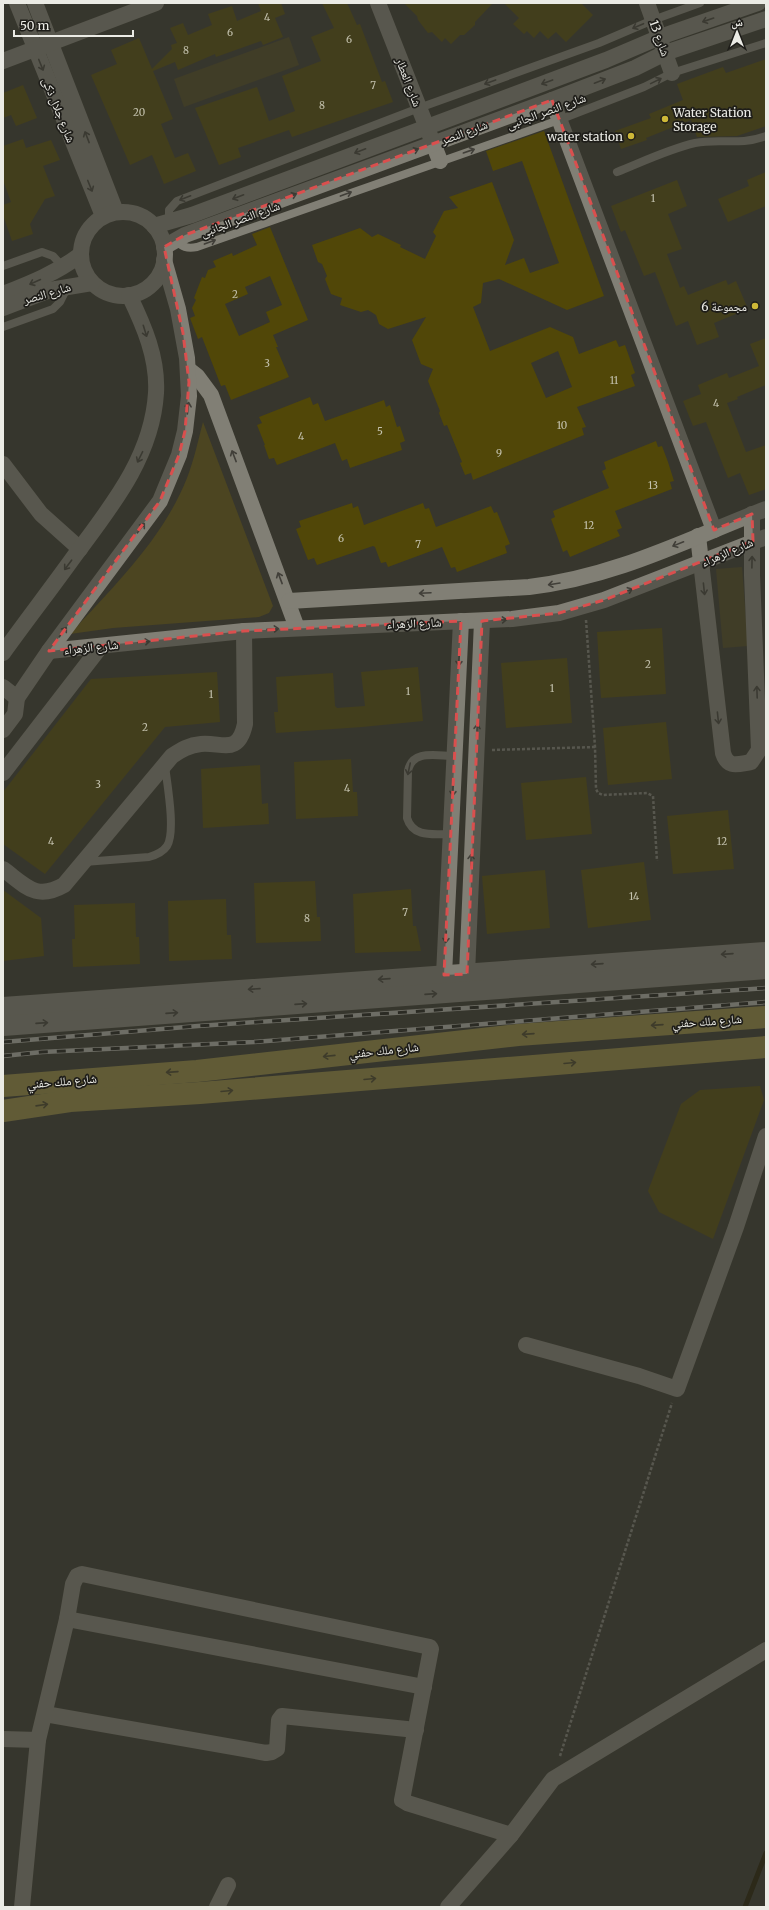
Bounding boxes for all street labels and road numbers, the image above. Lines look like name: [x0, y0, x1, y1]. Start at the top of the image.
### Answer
street label: شارع 13: [646, 18, 674, 59]
street label: شارع العطار: [392, 54, 425, 109]
street label: شارع جلال ذكى: [38, 75, 79, 145]
street label: شارع النصر الجانبى: [504, 90, 588, 133]
street label: شارع النصر: [438, 117, 490, 149]
street label: شارع النصر الجانبى: [198, 198, 282, 241]
street label: شارع النصر: [21, 279, 73, 308]
street label: شارع الزهراء: [699, 534, 756, 571]
street label: شارع الزهراء: [386, 615, 442, 632]
street label: شارع الزهراء: [63, 637, 119, 658]
street label: شارع ملك حفني: [672, 1011, 743, 1034]
street label: شارع ملك حفني: [349, 1039, 420, 1064]
street label: شارع ملك حفني: [27, 1070, 98, 1095]

